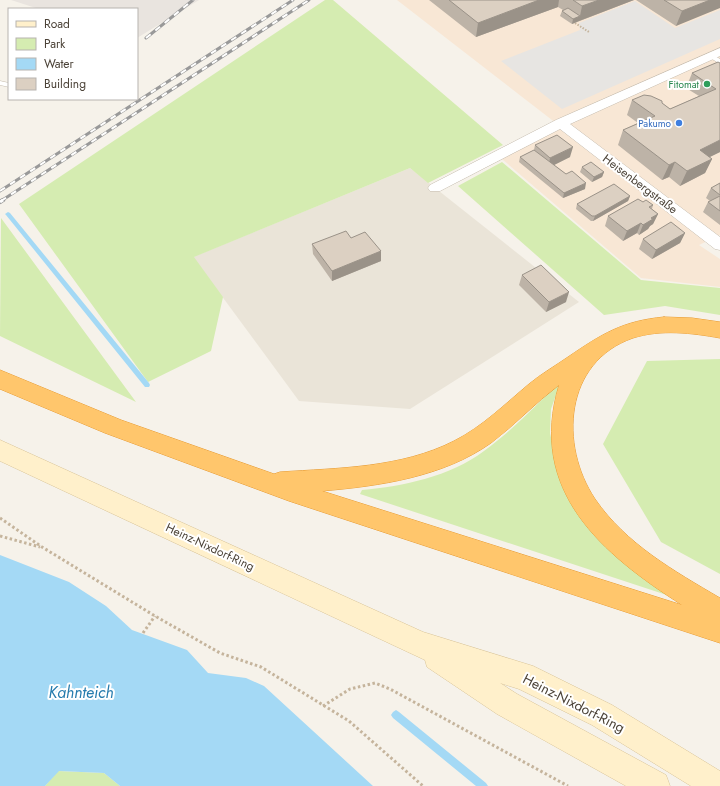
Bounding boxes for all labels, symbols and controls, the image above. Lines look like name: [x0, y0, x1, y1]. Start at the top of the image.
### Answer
legend: [8, 8, 138, 100]
text: Road: [44, 15, 70, 33]
text: Park: [44, 35, 66, 53]
text: Water: [44, 55, 75, 73]
text: Building: [44, 75, 86, 93]
place label: Fitomat: [669, 77, 700, 92]
marker: Fitomat: [702, 79, 712, 89]
place label: Pakumo: [638, 116, 672, 131]
marker: Pakumo: [674, 118, 684, 128]
street label: Heisenbergstraße: [599, 150, 681, 218]
street label: Heinz-Nixdorf-Ring: [163, 519, 257, 575]
street label: Heinz-Nixdorf-Ring: [520, 669, 628, 737]
water label: Kahnteich: [48, 681, 114, 704]

